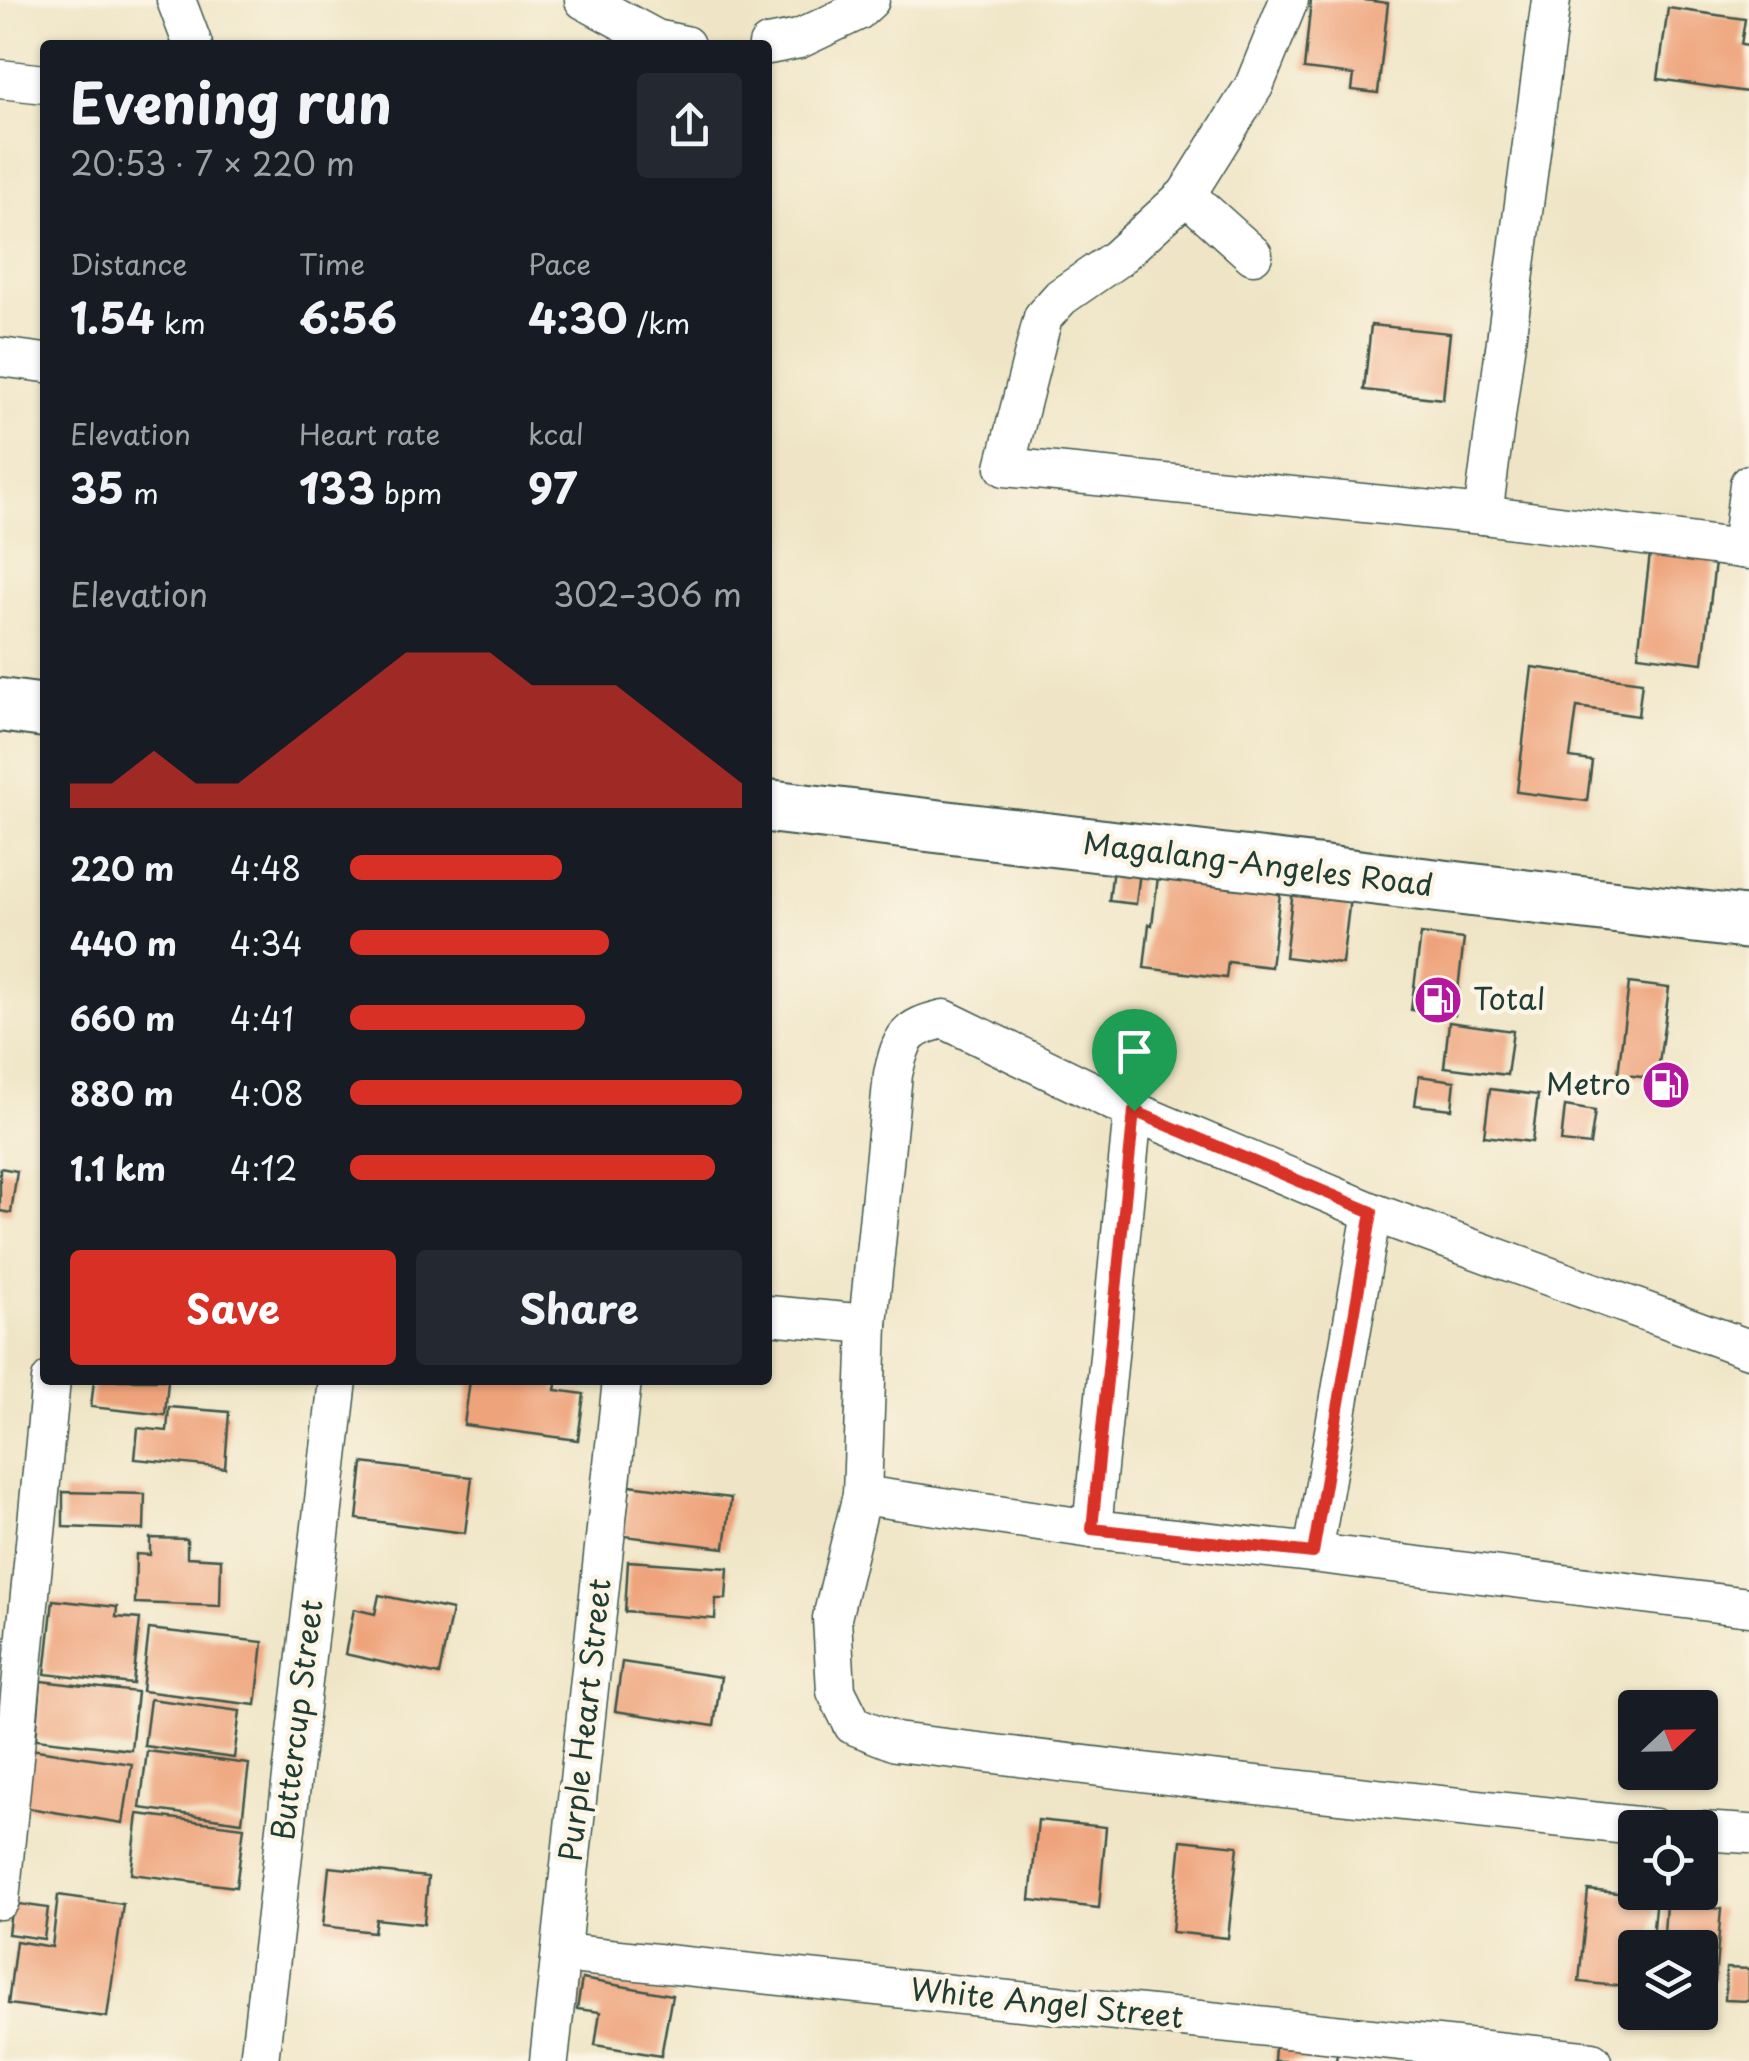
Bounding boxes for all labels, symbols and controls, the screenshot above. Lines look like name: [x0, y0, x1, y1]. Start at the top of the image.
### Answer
text: Evening run: [70, 60, 392, 143]
button: share: [637, 73, 742, 178]
text: 20:53 · 7 × 220 m: [70, 139, 355, 187]
text: Distance: [70, 242, 188, 285]
text: Time: [299, 242, 365, 285]
text: Pace: [528, 242, 591, 285]
text: 1.54: [70, 285, 155, 348]
text: 6:56: [299, 285, 397, 348]
text: 4:30: [528, 285, 628, 348]
text: km: [155, 301, 206, 344]
text: /km: [628, 301, 690, 344]
text: Elevation: [70, 412, 191, 455]
text: Heart rate: [299, 412, 440, 455]
text: kcal: [528, 412, 584, 455]
text: 35: [70, 455, 124, 518]
text: 133: [299, 455, 375, 518]
text: 97: [528, 455, 577, 518]
text: m: [124, 471, 159, 514]
text: bpm: [375, 471, 442, 514]
text: Elevation: [70, 570, 208, 618]
text: 302–306 m: [553, 570, 742, 618]
street label: Magalang-Angeles Road: [1081, 819, 1436, 906]
text: 220 m: [70, 844, 174, 892]
text: 4:48: [230, 844, 301, 892]
text: 440 m: [70, 919, 177, 967]
text: 4:34: [230, 919, 303, 967]
fuel station icon: Total: [1412, 974, 1464, 1026]
place label: Total: [1473, 975, 1545, 1020]
text: 660 m: [70, 994, 175, 1042]
text: 4:41: [230, 994, 294, 1042]
pin: [1092, 1009, 1177, 1112]
icon: arrive: [1107, 1024, 1162, 1079]
fuel station icon: Metro: [1640, 1059, 1692, 1111]
place label: Metro: [1546, 1060, 1631, 1105]
text: 880 m: [70, 1069, 174, 1117]
text: 4:08: [230, 1069, 304, 1117]
text: 1.1 km: [70, 1144, 166, 1192]
text: 4:12: [230, 1144, 297, 1192]
button: Save: [70, 1250, 396, 1365]
button: Share: [416, 1250, 742, 1365]
street label: Purple Heart Street: [546, 1576, 621, 1863]
street label: Buttercup Street: [258, 1597, 333, 1843]
north arrow: [1618, 1690, 1718, 1790]
map controls: [1618, 1690, 1718, 2030]
button: locate: [1618, 1810, 1718, 1910]
button: layers: [1618, 1930, 1718, 2030]
street label: White Angel Street: [909, 1965, 1186, 2038]

